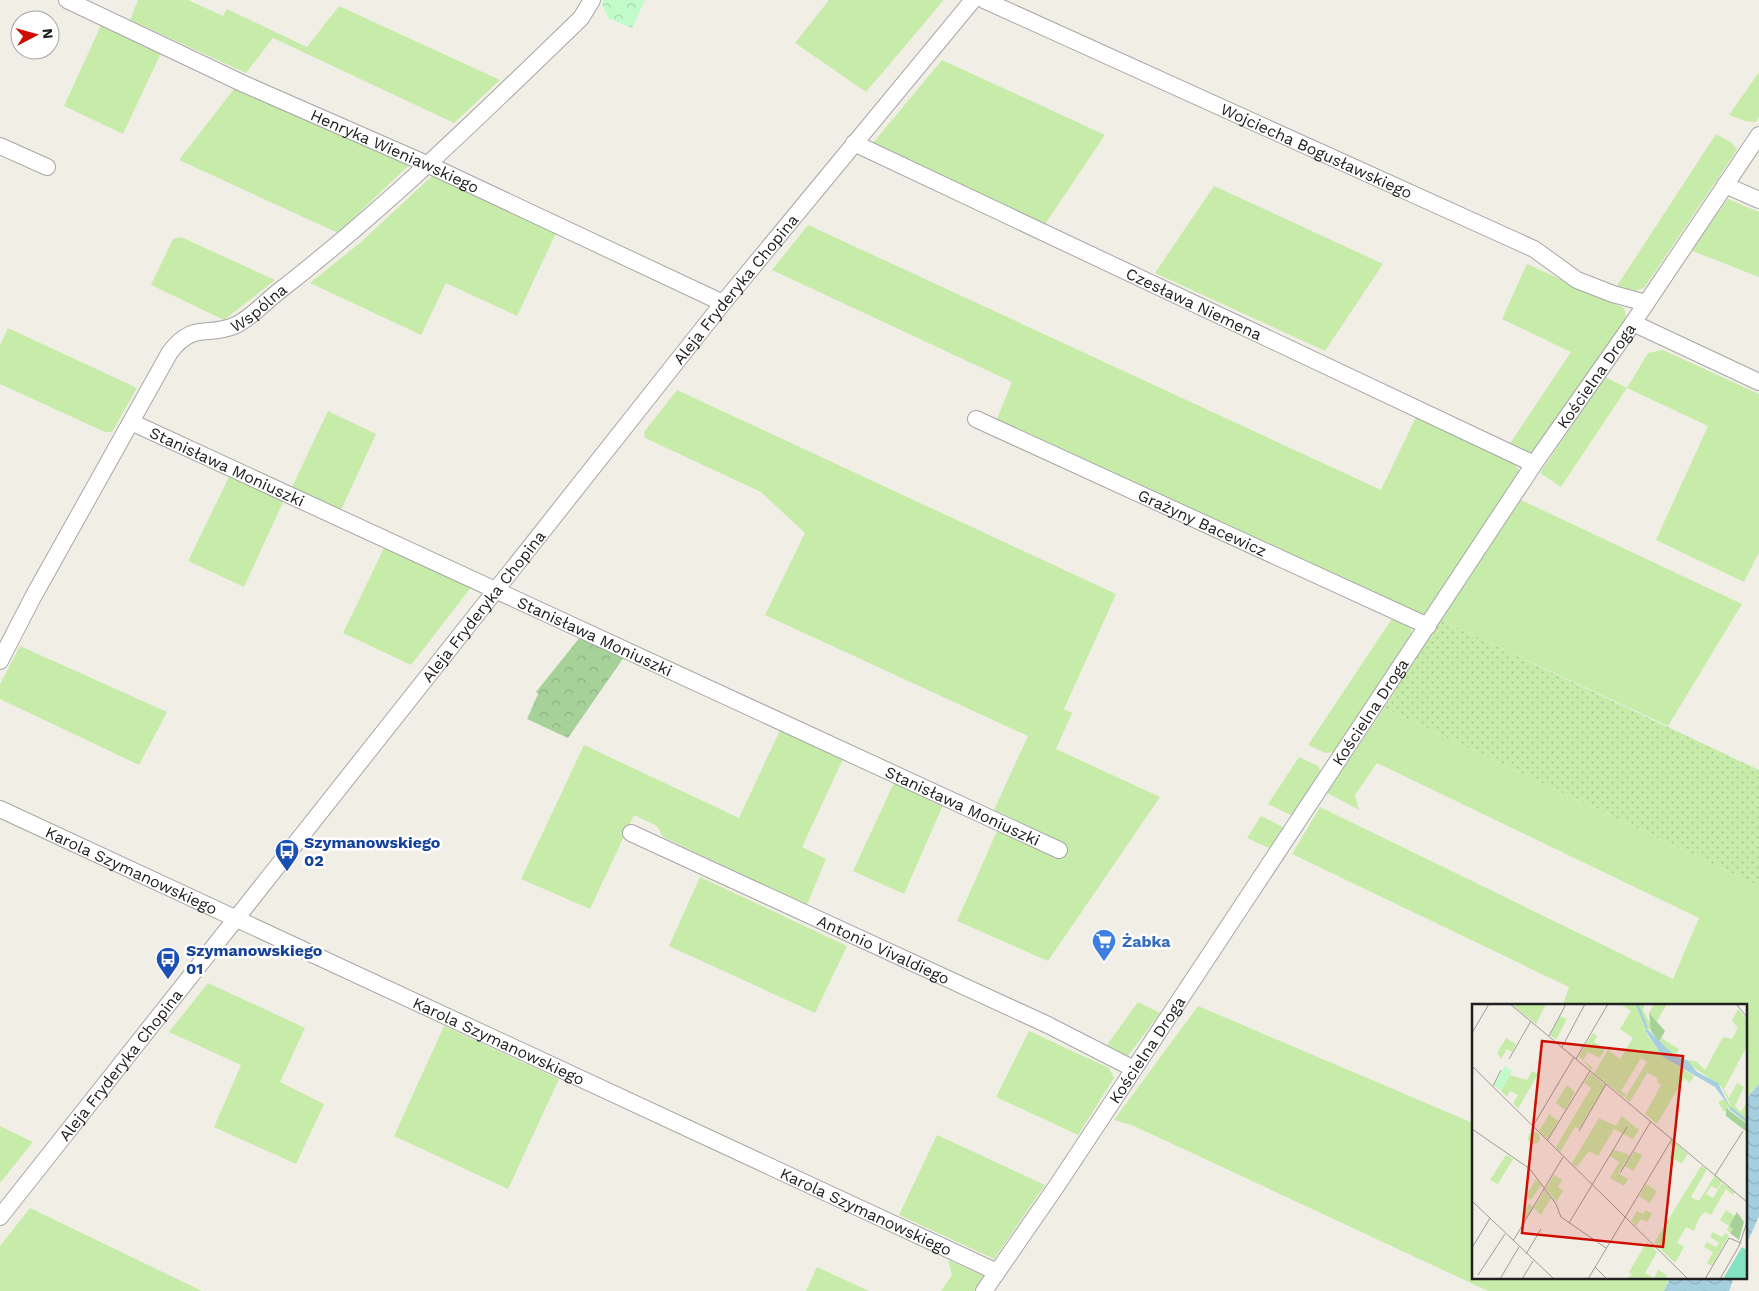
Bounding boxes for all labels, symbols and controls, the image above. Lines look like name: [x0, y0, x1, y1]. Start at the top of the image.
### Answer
north arrow: [10, 10, 60, 60]
text: N: [39, 28, 56, 40]
street label: Wojciecha Bogusławskiego: [1218, 99, 1415, 202]
street label: Henryka Wieniawskiego: [308, 105, 482, 197]
street label: Aleja Fryderyka Chopina: [669, 210, 802, 368]
street label: Czesława Niemena: [1123, 263, 1265, 344]
street label: Wspólna: [227, 279, 290, 336]
street label: Kościelna Droga: [1552, 319, 1639, 432]
street label: Stanisława Moniuszki: [147, 423, 308, 510]
street label: Grażyny Bacewicz: [1135, 485, 1270, 560]
street label: Aleja Fryderyka Chopina: [418, 526, 549, 686]
street label: Stanisława Moniuszki: [515, 592, 675, 680]
street label: Kościelna Droga: [1328, 655, 1412, 769]
street label: Stanisława Moniuszki: [882, 762, 1043, 850]
street label: Karola Szymanowskiego: [43, 822, 220, 918]
place label: Szymanowskiego 02: [304, 833, 441, 870]
bus stop icon: Szymanowskiego 02: [274, 838, 300, 872]
street label: Antonio Vivaldiego: [814, 911, 953, 988]
supermarket icon: Żabka: [1091, 928, 1117, 962]
place label: Żabka: [1122, 932, 1171, 951]
place label: Szymanowskiego 01: [186, 941, 323, 978]
bus stop icon: Szymanowskiego 01: [155, 946, 181, 980]
street label: Aleja Fryderyka Chopina: [55, 985, 186, 1144]
street label: Karola Szymanowskiego: [410, 993, 588, 1089]
street label: Kościelna Droga: [1105, 993, 1189, 1107]
inset map: [1472, 1004, 1746, 1278]
street label: Karola Szymanowskiego: [777, 1163, 955, 1259]

